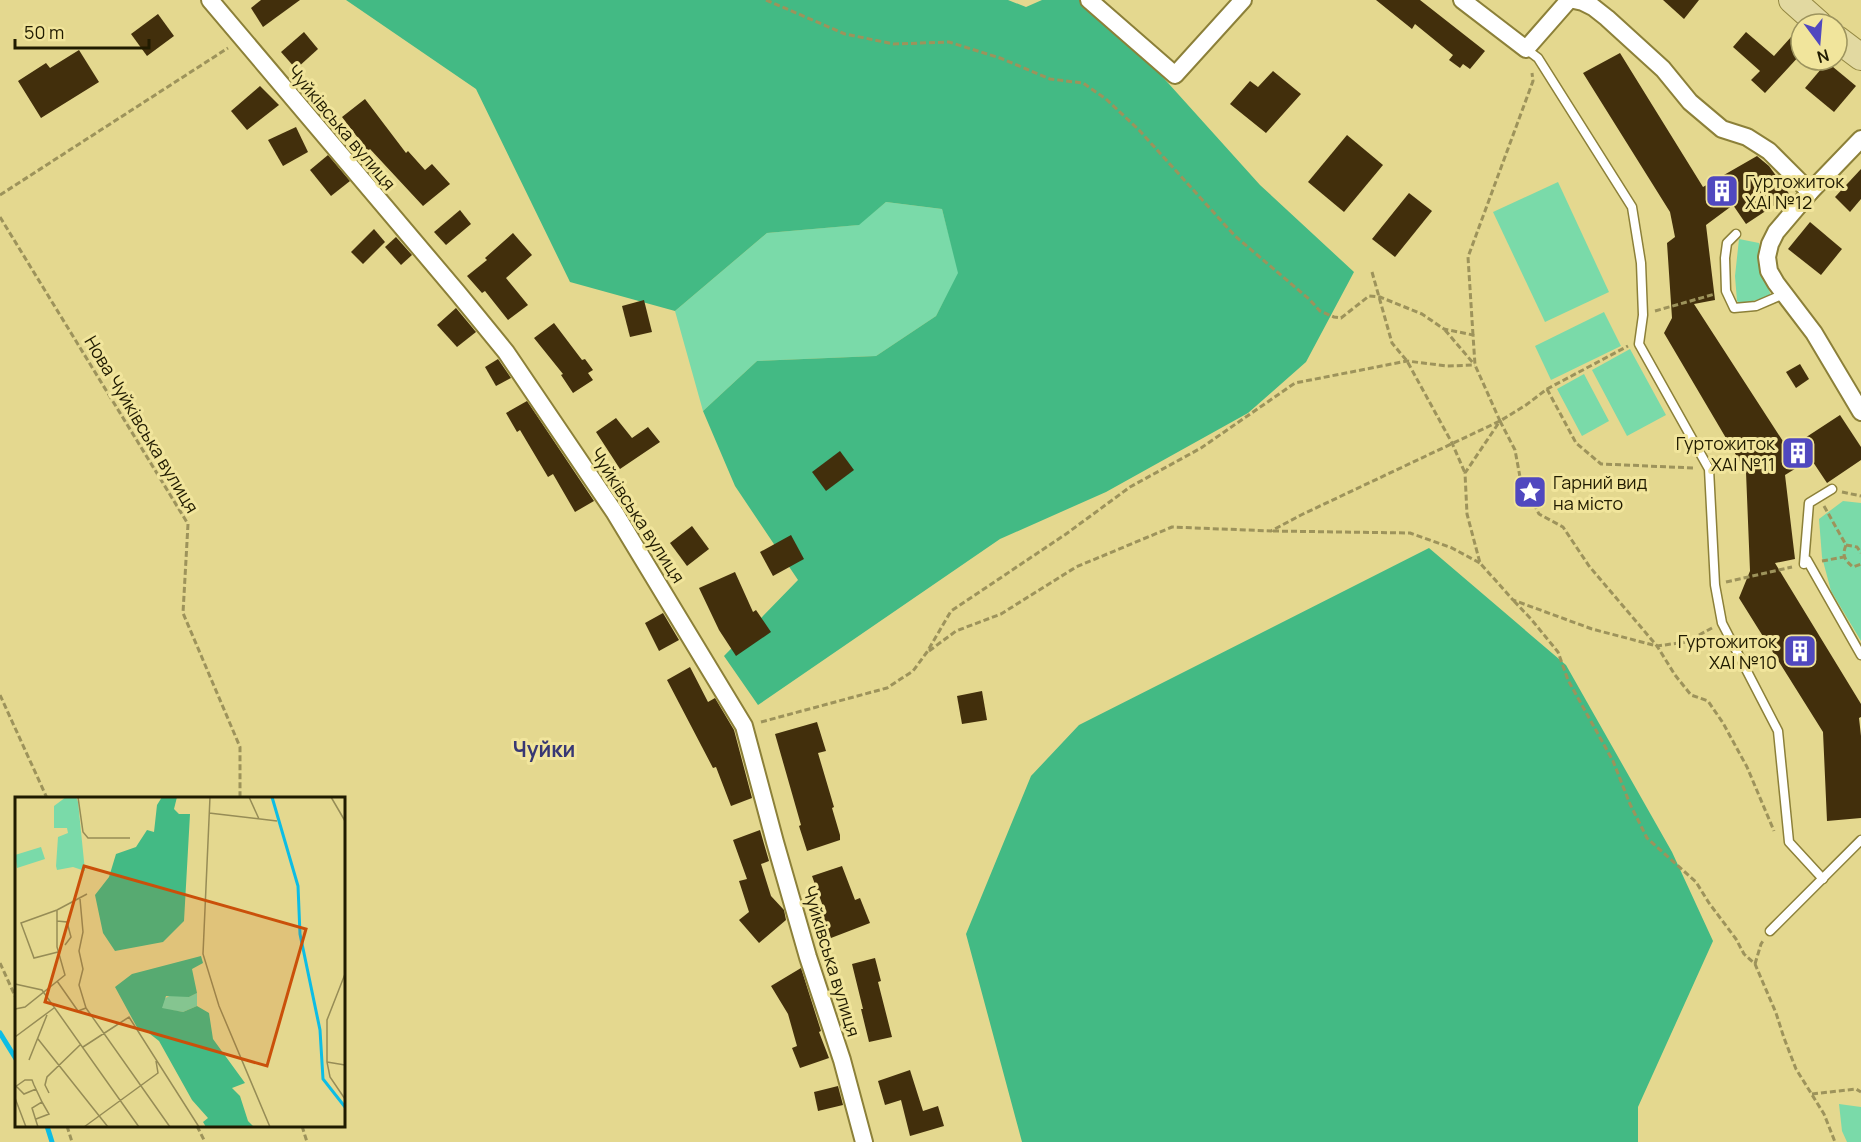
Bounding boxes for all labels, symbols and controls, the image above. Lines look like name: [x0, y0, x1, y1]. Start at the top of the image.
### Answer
scale bar: [15, 12, 148, 50]
north arrow: [1789, 12, 1849, 72]
text: 50 m: [24, 20, 64, 44]
text: N: [1815, 44, 1832, 69]
street label: Чуйківська вулиця: [282, 59, 402, 195]
place label: Гуртожиток ХАІ №12: [1745, 169, 1845, 214]
building icon: Гуртожиток ХАІ №12: [1704, 173, 1740, 209]
street label: Нова Чуйківська вулиця: [79, 331, 205, 517]
place label: Гуртожиток ХАІ №11: [1676, 431, 1776, 476]
building icon: Гуртожиток ХАІ №11: [1780, 435, 1816, 471]
street label: Чуйківська вулиця: [585, 443, 691, 587]
place label: Гарний вид на місто: [1553, 470, 1648, 515]
place icon: Гарний вид на місто: [1512, 474, 1548, 510]
place label: Гуртожиток ХАІ №10: [1678, 629, 1778, 674]
building icon: Гуртожиток ХАІ №10: [1782, 633, 1818, 669]
district label: Чуйки: [513, 735, 575, 763]
inset map: [15, 797, 345, 1127]
street label: Чуйківська вулиця: [798, 883, 866, 1039]

